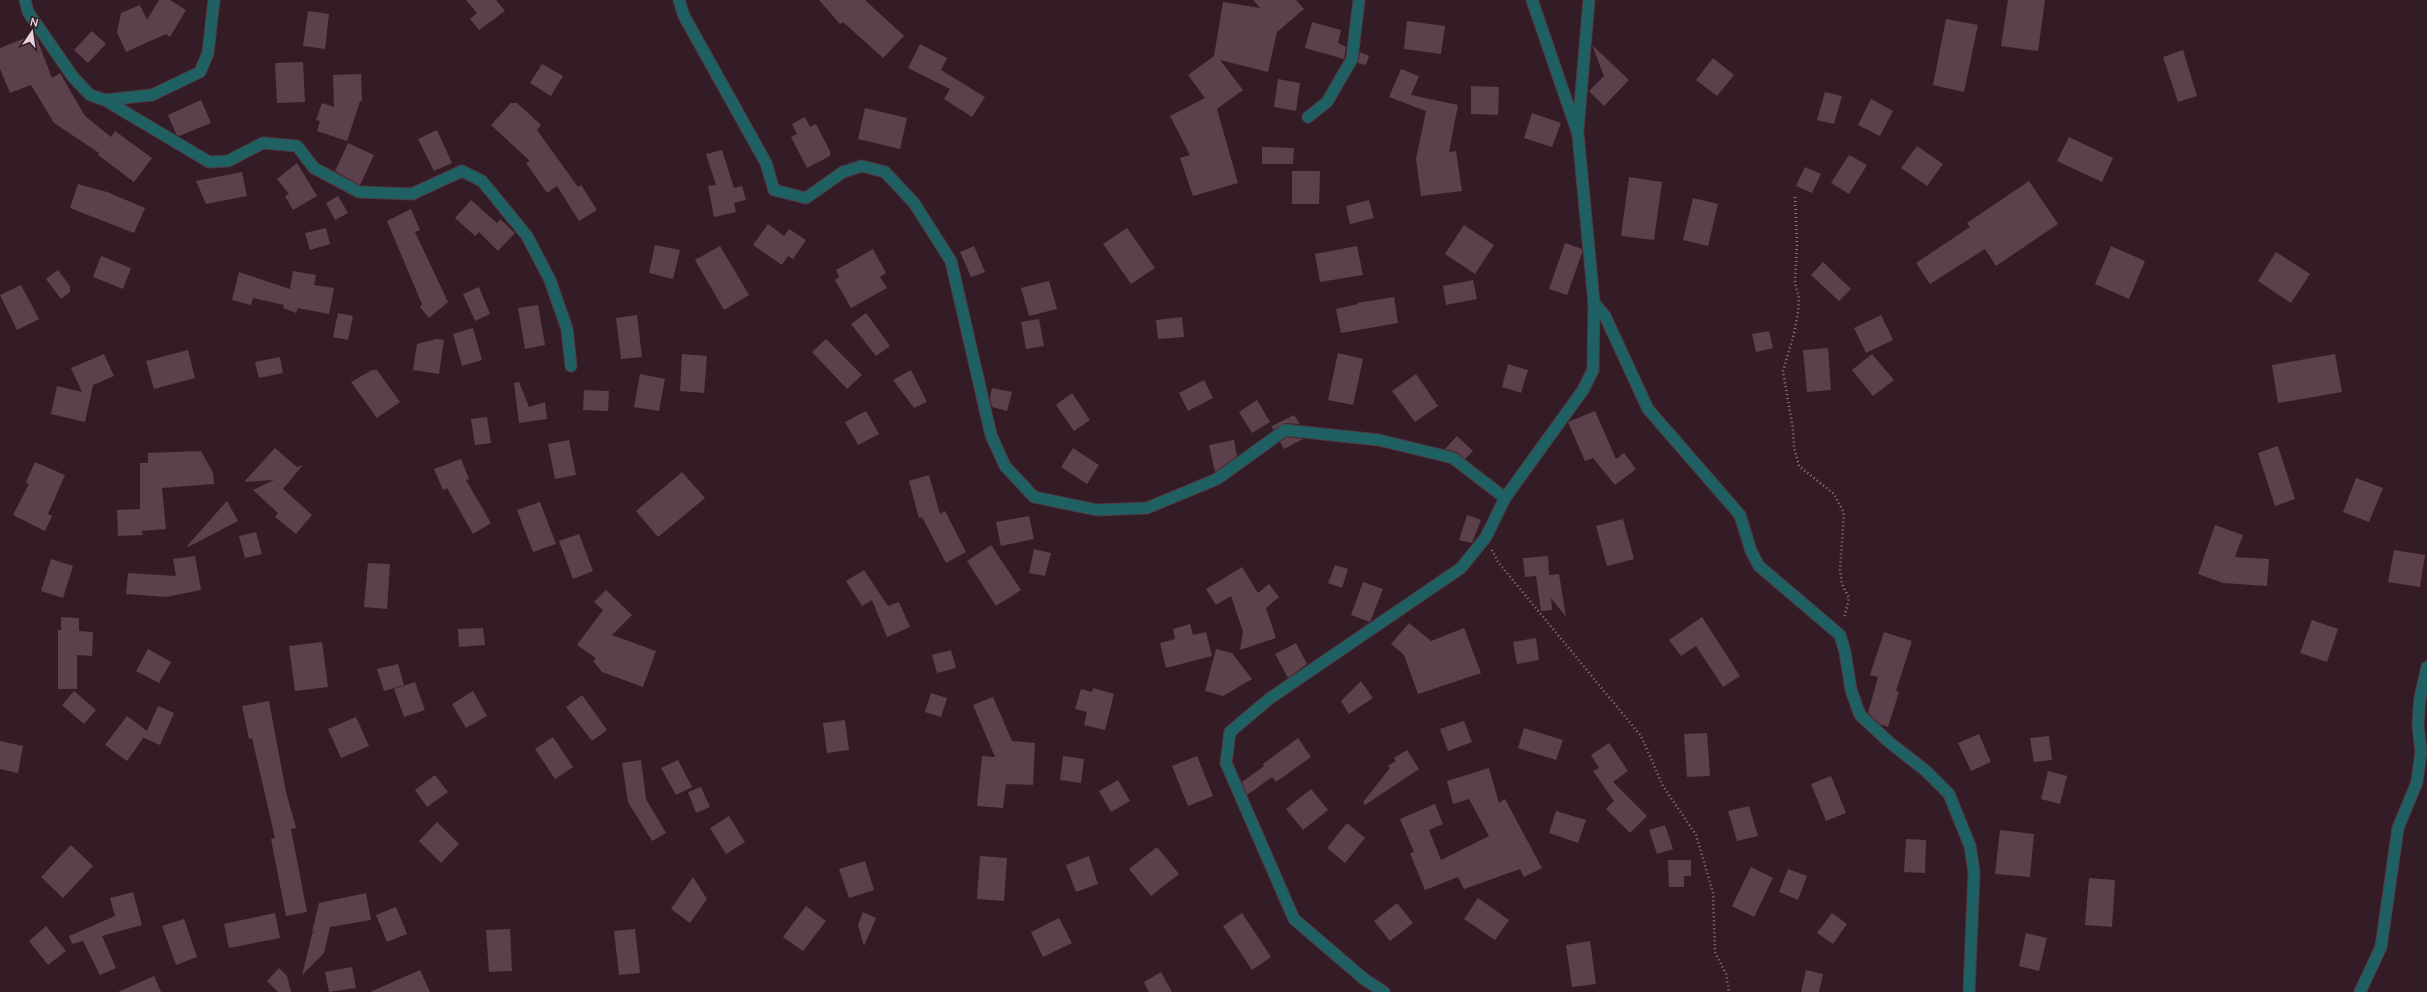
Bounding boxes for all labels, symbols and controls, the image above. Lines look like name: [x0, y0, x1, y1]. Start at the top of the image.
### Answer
north arrow: [12, 12, 52, 52]
text: N: [29, 14, 40, 30]

